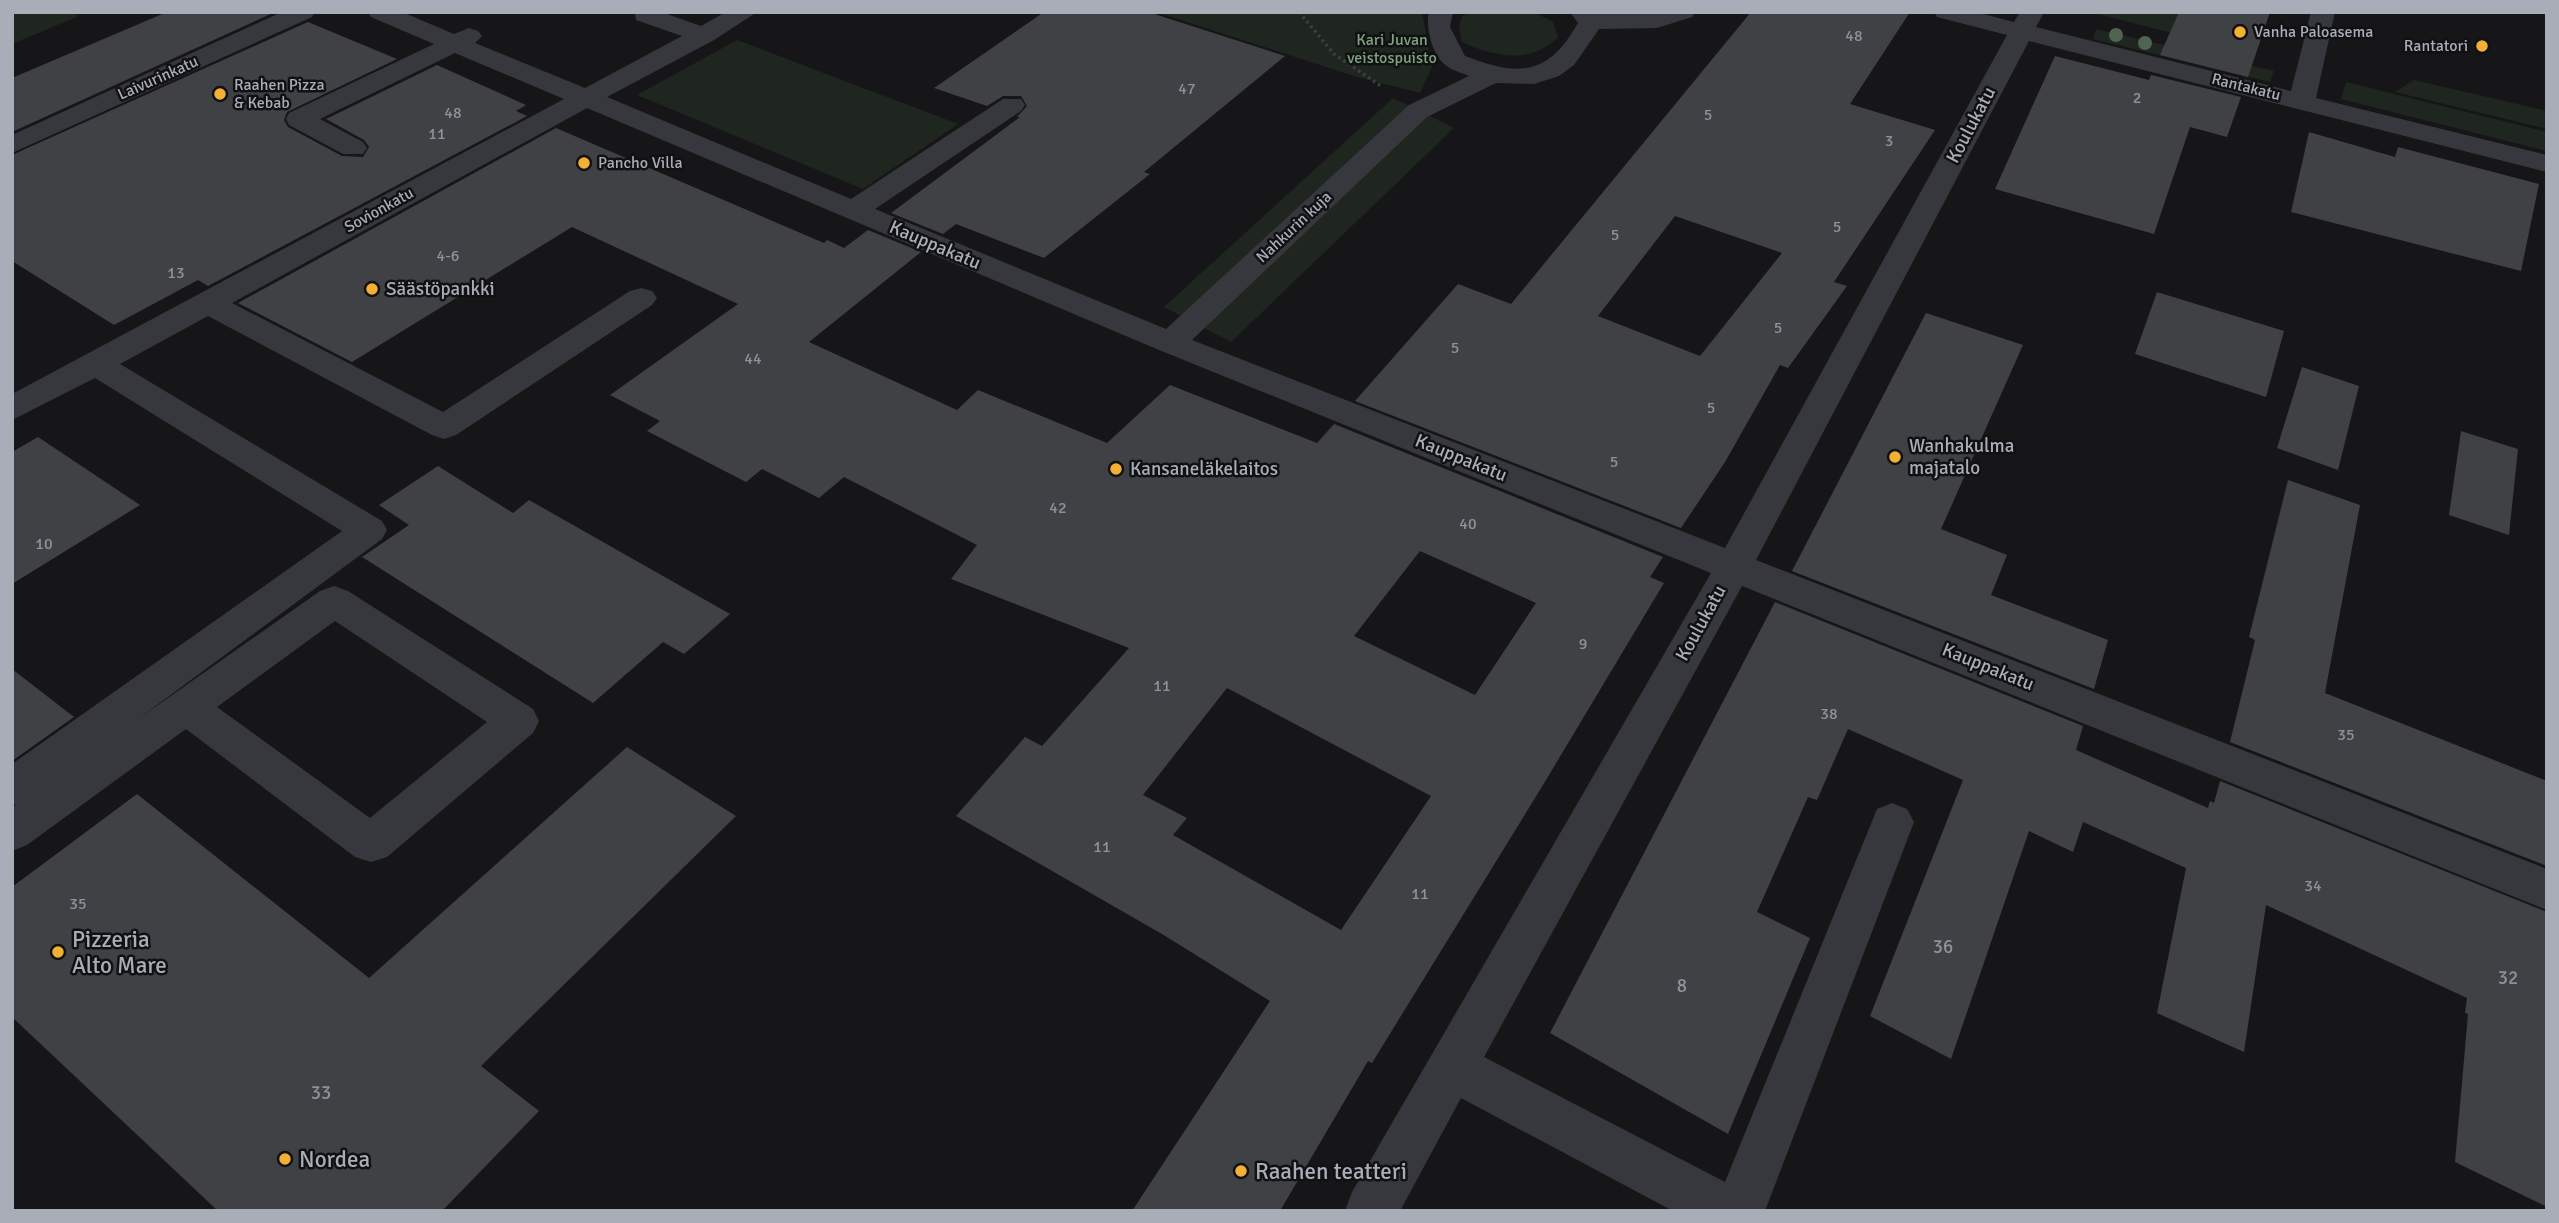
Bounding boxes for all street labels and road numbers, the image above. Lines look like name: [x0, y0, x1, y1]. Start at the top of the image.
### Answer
street label: Laivurinkatu: [115, 51, 201, 105]
street label: Rantakatu: [2209, 69, 2283, 105]
street label: Koulukatu: [1941, 83, 2001, 167]
street label: Sovionkatu: [341, 183, 417, 237]
street label: Nahkurin kuja: [1252, 187, 1336, 267]
street label: Kauppakatu: [886, 215, 984, 275]
street label: Kauppakatu: [1411, 429, 1511, 487]
street label: Koulukatu: [1670, 581, 1732, 665]
street label: Kauppakatu: [1938, 638, 2038, 696]

